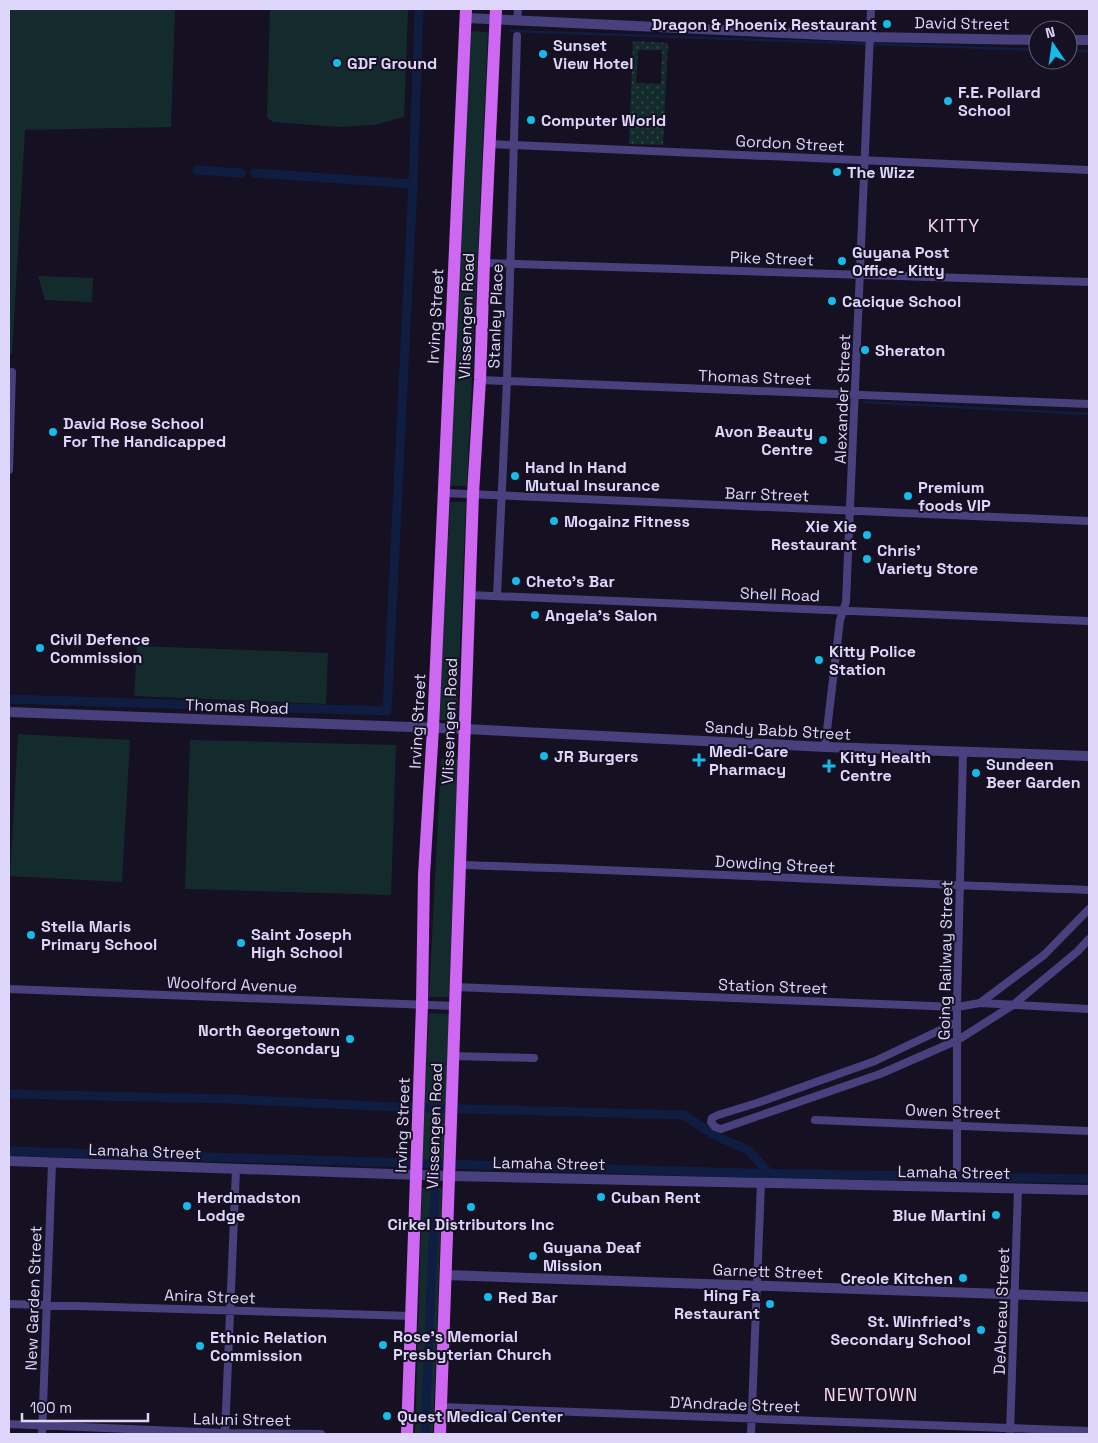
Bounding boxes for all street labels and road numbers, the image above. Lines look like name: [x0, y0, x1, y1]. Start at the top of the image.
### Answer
street label: David Street: [914, 12, 1010, 35]
street label: Gordon Street: [735, 130, 845, 157]
street label: Pike Street: [730, 247, 814, 270]
street label: Vlissengen Road: [454, 252, 479, 380]
street label: Stanley Place: [483, 263, 508, 369]
street label: Irving Street: [423, 268, 448, 364]
street label: Alexander Street: [830, 334, 855, 464]
street label: Thomas Street: [698, 365, 812, 390]
street label: Barr Street: [724, 483, 810, 506]
street label: Shell Road: [739, 583, 820, 606]
street label: Vlissengen Road: [437, 657, 462, 785]
street label: Irving Street: [405, 673, 430, 769]
street label: Thomas Road: [185, 694, 289, 719]
street label: Sandy Babb Street: [704, 716, 852, 745]
street label: Dowding Street: [714, 851, 836, 878]
street label: Going Railway Street: [934, 880, 957, 1040]
street label: Woolford Avenue: [166, 972, 298, 997]
street label: Station Street: [718, 974, 828, 999]
street label: Vlissengen Road: [422, 1062, 447, 1190]
street label: Irving Street: [390, 1077, 415, 1173]
street label: Owen Street: [905, 1099, 1001, 1124]
street label: Lamaha Street: [88, 1139, 202, 1164]
street label: Lamaha Street: [492, 1152, 606, 1175]
street label: Lamaha Street: [897, 1161, 1011, 1184]
street label: New Garden Street: [20, 1225, 47, 1371]
street label: DeAbreau Street: [989, 1247, 1014, 1375]
street label: Garnett Street: [712, 1259, 824, 1284]
street label: Anira Street: [164, 1284, 256, 1309]
street label: D'Andrade Street: [669, 1392, 801, 1417]
street label: Laluni Street: [193, 1408, 291, 1431]

